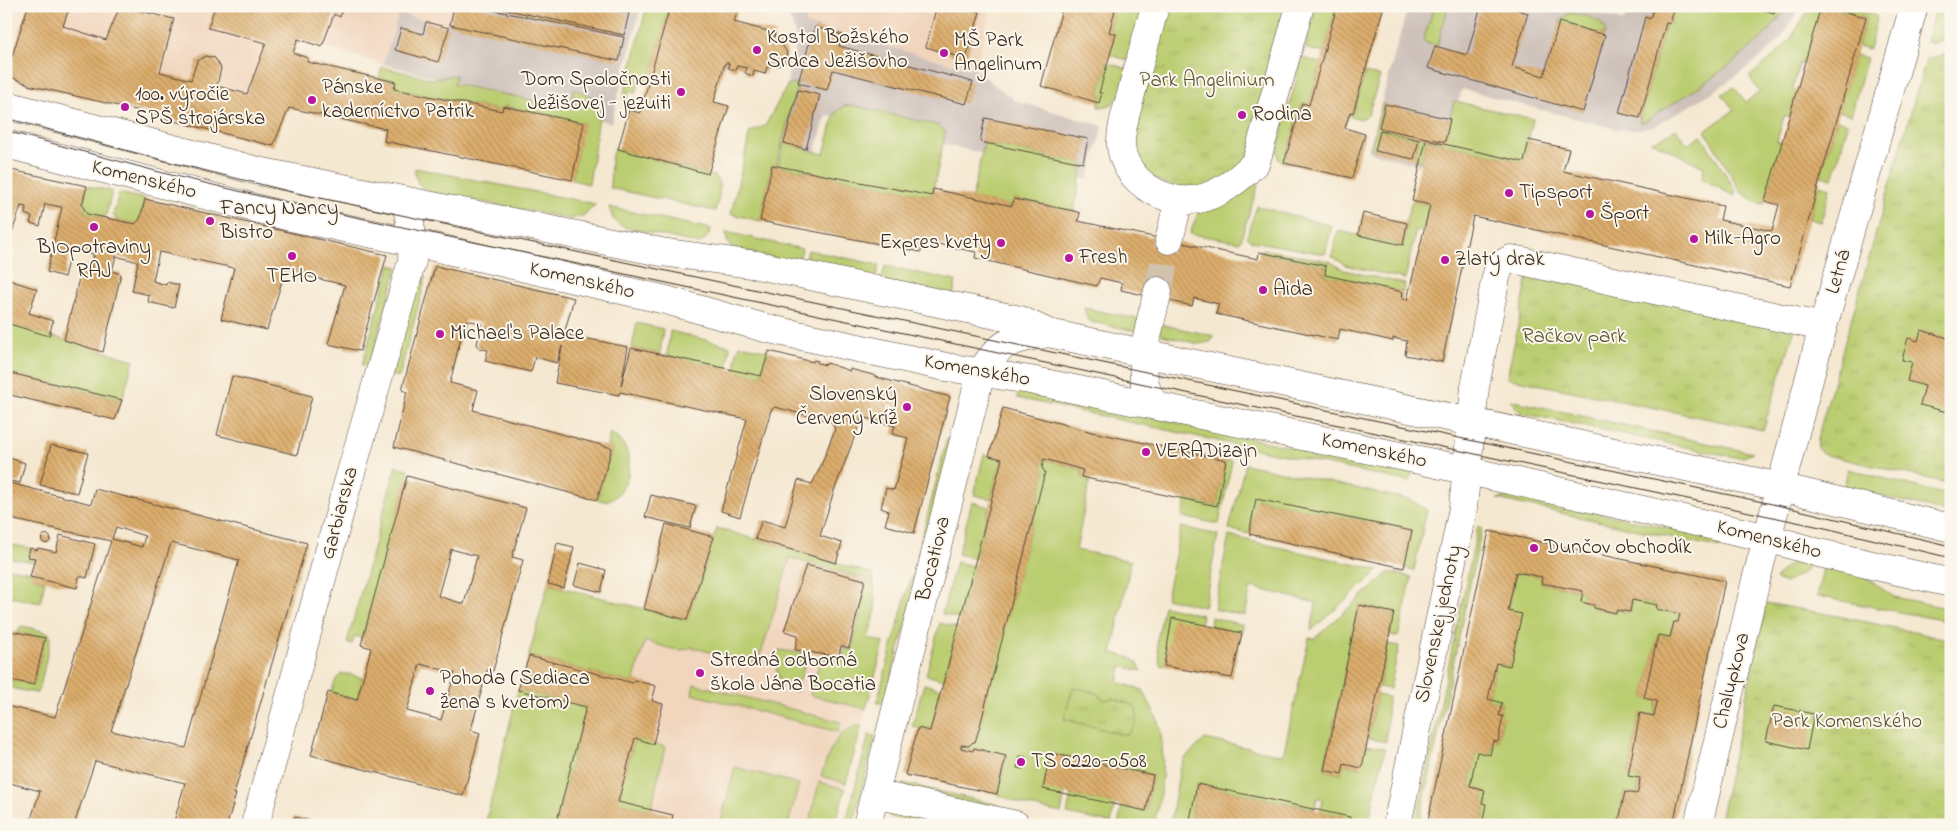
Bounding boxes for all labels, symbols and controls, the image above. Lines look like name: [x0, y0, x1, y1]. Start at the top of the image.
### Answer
place label: Kostol Božského Srdca Ježišovho: [767, 23, 909, 77]
place label: MŠ Park Angelinum: [954, 26, 1042, 82]
marker: Kostol Božského Srdca Ježišovho: [751, 44, 763, 56]
marker: MŠ Park Angelinum: [938, 47, 950, 59]
place label: Dom Spoločnosti Ježišovej - jezuiti: [520, 65, 671, 119]
park label: Park Angelinium: [1139, 66, 1275, 98]
place label: Pánske kaderníctvo Patrik: [322, 73, 475, 127]
place label: 100. výročie SPŠ strojárska: [135, 80, 265, 134]
marker: Dom Spoločnosti Ježišovej - jezuiti: [675, 86, 687, 98]
marker: Pánske kaderníctvo Patrik: [306, 94, 318, 106]
place label: Rodina: [1252, 100, 1312, 130]
marker: 100. výročie SPŠ strojárska: [119, 101, 131, 113]
marker: Rodina: [1236, 109, 1248, 121]
street label: Komenského: [88, 152, 200, 208]
place label: Tipsport: [1519, 178, 1593, 208]
marker: Tipsport: [1503, 187, 1515, 199]
place label: Fancy Nancy Bistro: [219, 194, 338, 248]
place label: Šport: [1600, 199, 1649, 229]
marker: Šport: [1584, 208, 1596, 220]
marker: Fancy Nancy Bistro: [204, 215, 216, 227]
marker: BIOpotraviny RAJ: [88, 221, 100, 233]
place label: Milk-Agro: [1704, 224, 1781, 256]
place label: Expres kvety: [880, 228, 991, 260]
place label: BIOpotraviny RAJ: [36, 233, 151, 287]
marker: Milk-Agro: [1688, 233, 1700, 245]
marker: Expres kvety: [995, 237, 1007, 249]
place label: Fresh: [1078, 243, 1128, 273]
place label: Zlatý drak: [1455, 245, 1545, 277]
street label: Letná: [1818, 246, 1860, 298]
marker: TEHO: [286, 250, 298, 262]
marker: Fresh: [1063, 252, 1075, 264]
street label: Komenského: [526, 254, 638, 308]
marker: Zlatý drak: [1439, 254, 1451, 266]
place label: TEHO: [267, 262, 317, 292]
place label: Aida: [1273, 275, 1313, 305]
marker: Aida: [1257, 284, 1269, 296]
place label: Michael's Palace: [450, 319, 585, 349]
park label: Račkov park: [1522, 322, 1627, 352]
marker: Michael's Palace: [434, 328, 446, 340]
street label: Komenského: [922, 347, 1033, 395]
place label: Slovenský Červený kríž: [796, 380, 897, 436]
marker: Slovenský Červený kríž: [901, 401, 913, 413]
street label: Komenského: [1318, 425, 1430, 477]
place label: VERADizajn: [1155, 437, 1257, 467]
marker: VERADizajn: [1140, 446, 1152, 458]
street label: Garbiarska: [313, 463, 367, 563]
street label: Komenského: [1713, 512, 1825, 568]
street label: Bocatiova: [909, 513, 959, 606]
place label: Dunčov obchodík: [1543, 533, 1692, 563]
street label: Slovenskej jednoty: [1408, 542, 1472, 706]
marker: Dunčov obchodík: [1528, 542, 1540, 554]
street label: Chalupkova: [1706, 629, 1758, 733]
place label: Stredná odborná škola Jána Bocatia: [710, 646, 876, 700]
place label: Pohoda (Sediaca žena s kvetom): [440, 664, 590, 718]
marker: Stredná odborná škola Jána Bocatia: [694, 667, 706, 679]
marker: Pohoda (Sediaca žena s kvetom): [424, 685, 436, 697]
park label: Park Komenského: [1772, 707, 1922, 737]
place label: TS 0220-0508: [1031, 747, 1147, 777]
marker: TS 0220-0508: [1015, 756, 1027, 768]

